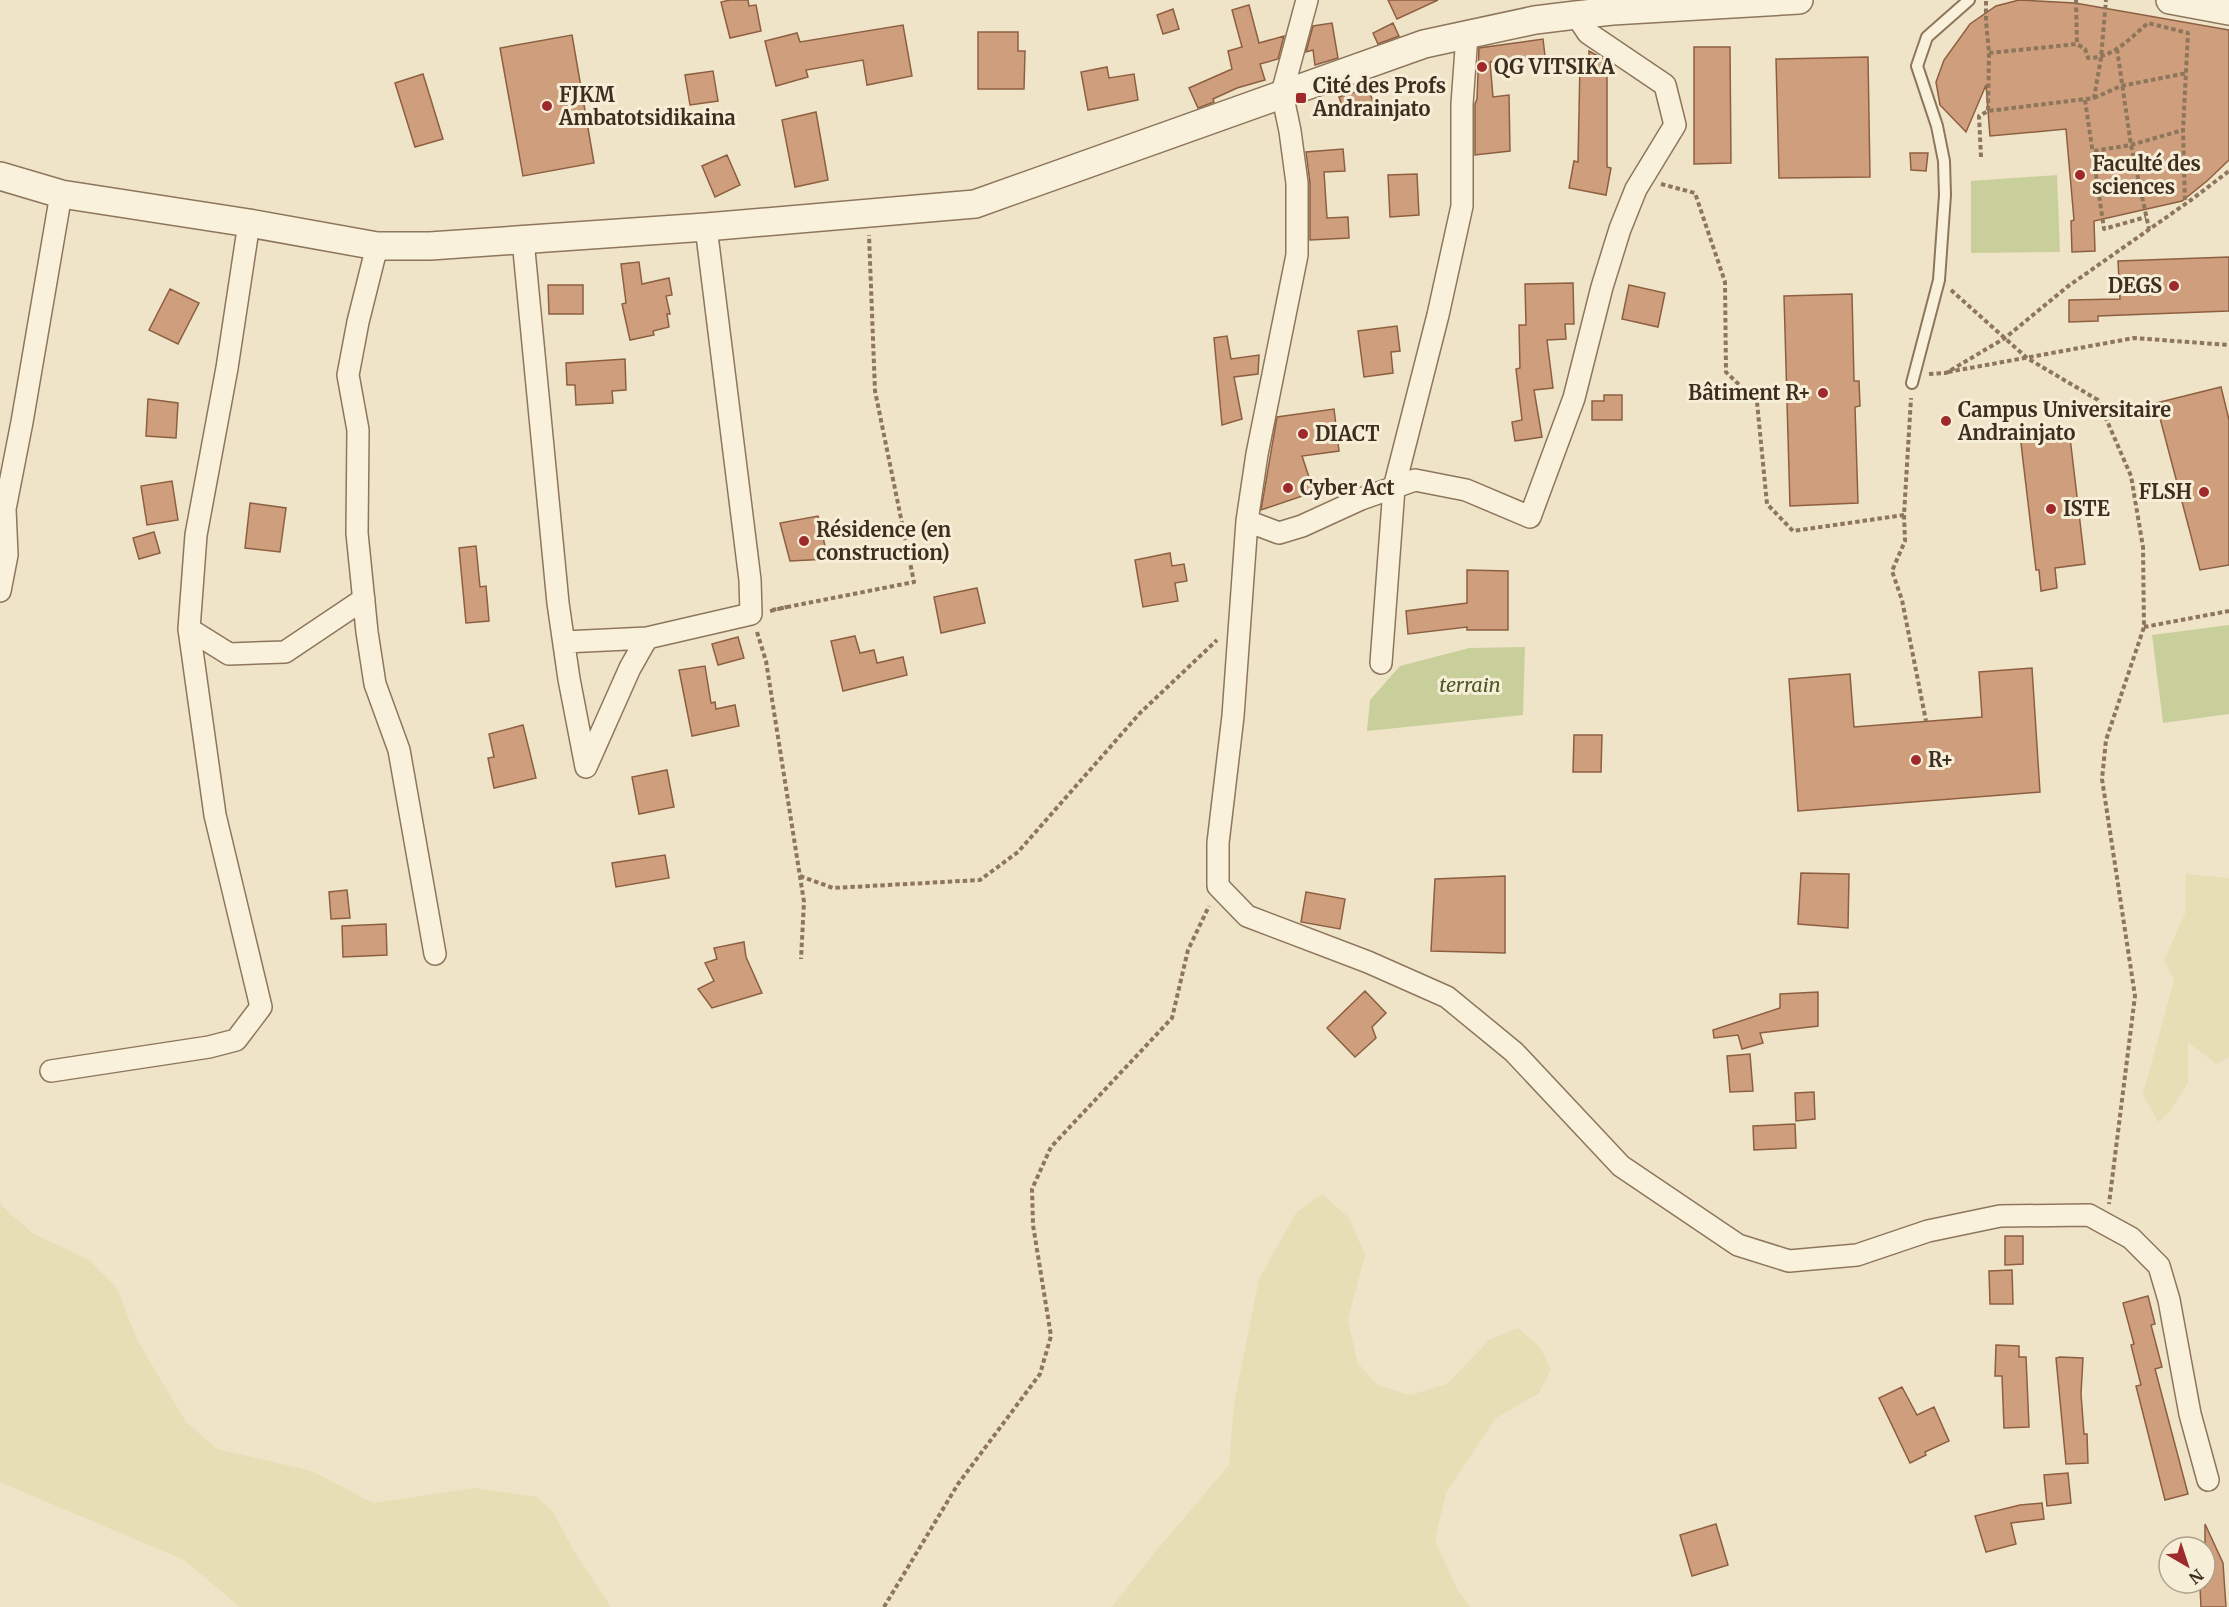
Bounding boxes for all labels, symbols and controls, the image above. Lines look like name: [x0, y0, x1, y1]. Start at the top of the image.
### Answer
place label: QG VITSIKA: [1494, 54, 1616, 79]
marker: QG VITSIKA: [1475, 60, 1489, 74]
place label: Cité des Profs Andrainjato: [1312, 73, 1446, 121]
place label: FJKM Ambatotsidikaina: [558, 82, 736, 130]
marker: Cité des Profs Andrainjato: [1294, 91, 1308, 105]
marker: FJKM Ambatotsidikaina: [540, 99, 554, 113]
place label: Faculté des sciences: [2092, 151, 2201, 199]
marker: Faculté des sciences: [2073, 168, 2087, 182]
place label: DEGS: [2108, 273, 2162, 298]
marker: DEGS: [2167, 279, 2181, 293]
place label: Bâtiment R+: [1688, 380, 1811, 405]
marker: Bâtiment R+: [1816, 386, 1830, 400]
place label: Campus Universitaire Andrainjato: [1957, 397, 2171, 445]
marker: Campus Universitaire Andrainjato: [1939, 414, 1953, 428]
place label: DIACT: [1315, 421, 1380, 446]
marker: DIACT: [1296, 427, 1310, 441]
place label: Cyber Act: [1300, 475, 1394, 500]
place label: FLSH: [2139, 479, 2192, 504]
marker: Cyber Act: [1281, 481, 1295, 495]
marker: FLSH: [2197, 485, 2211, 499]
place label: ISTE: [2063, 496, 2110, 521]
marker: ISTE: [2044, 502, 2058, 516]
place label: Résidence (en construction): [816, 517, 952, 565]
marker: Résidence (en construction): [797, 534, 811, 548]
park label: terrain: [1439, 672, 1501, 697]
place label: R+: [1928, 747, 1954, 772]
marker: R+: [1909, 753, 1923, 767]
north arrow: [2157, 1535, 2217, 1595]
text: N: [2185, 1565, 2208, 1589]

